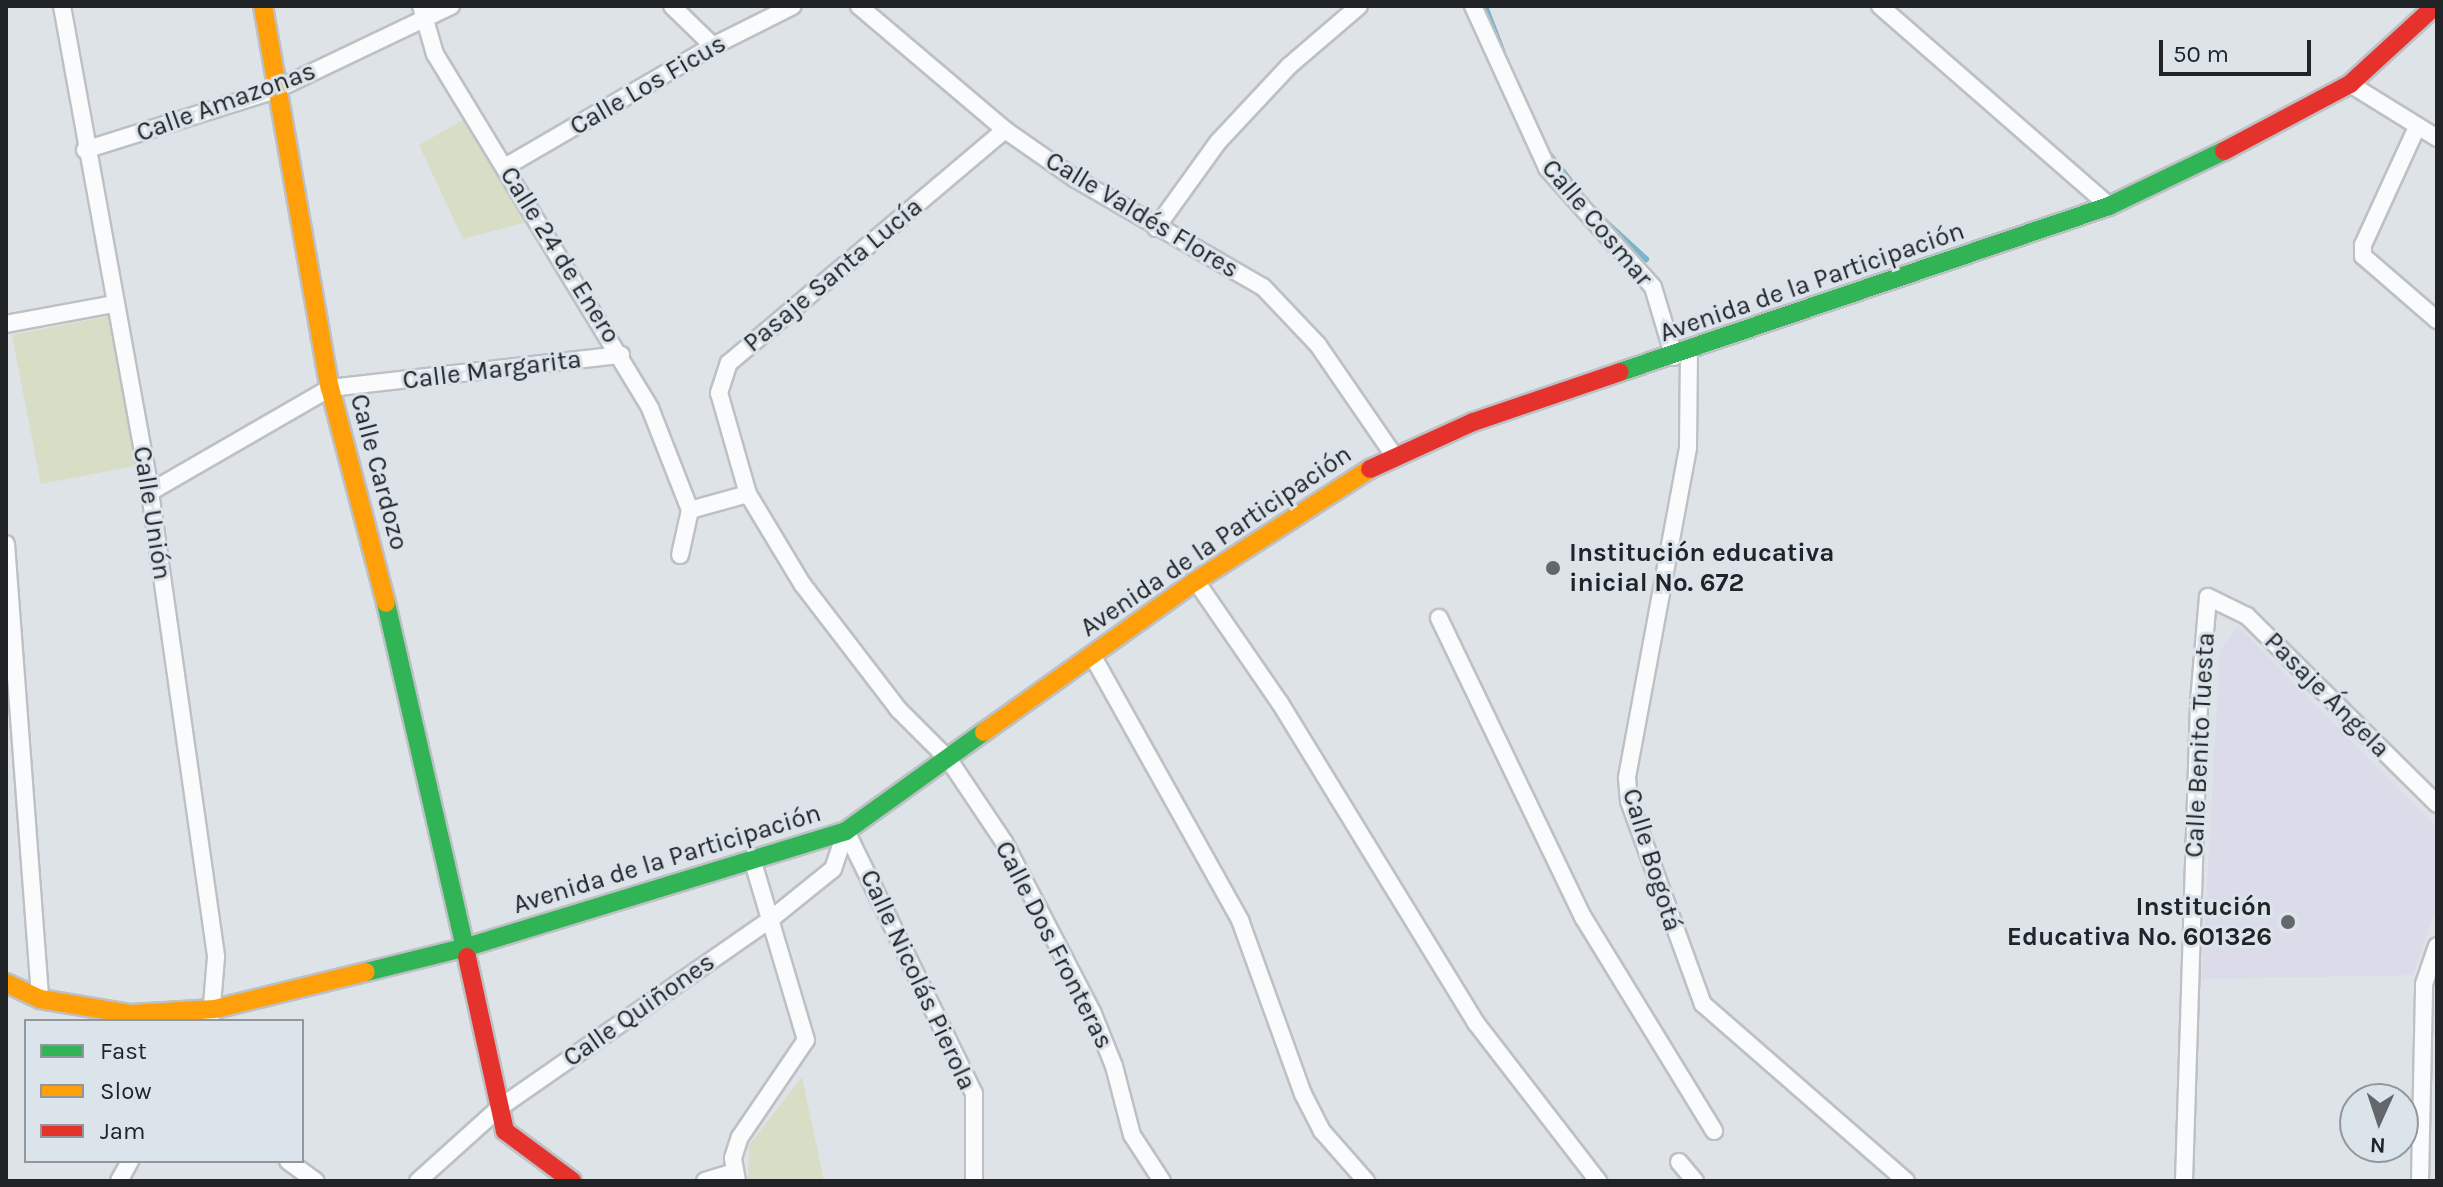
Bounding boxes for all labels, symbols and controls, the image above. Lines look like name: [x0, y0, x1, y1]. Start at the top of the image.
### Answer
scale bar: [2163, 24, 2315, 74]
street label: Calle Los Ficus: [565, 28, 731, 142]
text: 50 m: [2173, 40, 2229, 68]
street label: Calle Amazonas: [132, 55, 320, 149]
street label: Calle Valdés Flores: [1040, 145, 1244, 285]
street label: Calle Cosmar: [1535, 153, 1659, 293]
street label: Calle 24 de Enero: [493, 161, 627, 349]
street label: Pasaje Santa Lucía: [737, 191, 929, 359]
street label: Avenida de la Participación: [1656, 215, 1968, 349]
street label: Calle Margarita: [401, 344, 583, 396]
street label: Calle Cardozo: [343, 391, 415, 553]
street label: Avenida de la Participación: [1075, 439, 1357, 643]
street label: Calle Unión: [126, 444, 178, 582]
place label: Institución educativa inicial No. 672: [1569, 537, 1834, 598]
marker: Institución educativa inicial No. 672: [1544, 559, 1562, 577]
street label: Pasaje Ángela: [2258, 626, 2396, 764]
street label: Calle Benito Tuesta: [2179, 632, 2221, 858]
street label: Calle Bogotá: [1615, 785, 1689, 935]
street label: Avenida de la Participación: [509, 797, 825, 921]
street label: Calle Dos Fronteras: [988, 836, 1120, 1054]
street label: Calle Nicolás Pierola: [853, 865, 983, 1095]
place label: Institución Educativa No. 601326: [2007, 891, 2272, 952]
marker: Institución Educativa No. 601326: [2279, 913, 2297, 931]
street label: Calle Quiñones: [557, 946, 721, 1074]
legend: [24, 1019, 304, 1163]
text: Fast: [100, 1037, 147, 1065]
text: Slow: [100, 1077, 152, 1105]
north arrow: [2339, 1083, 2419, 1163]
text: Jam: [100, 1117, 145, 1145]
text: N: [2369, 1132, 2386, 1158]

